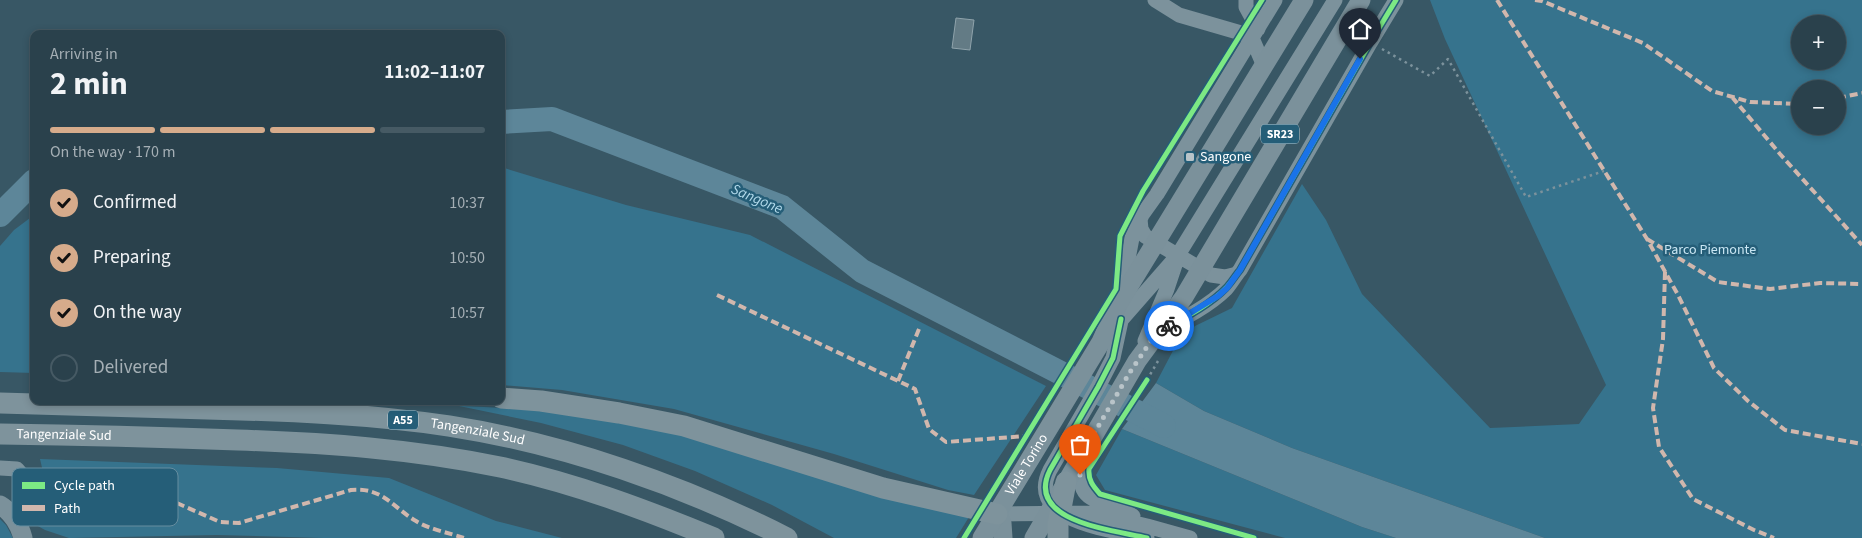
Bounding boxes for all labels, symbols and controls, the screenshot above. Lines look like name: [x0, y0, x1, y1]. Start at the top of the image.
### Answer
pin: [1339, 8, 1381, 59]
icon: home: [1346, 15, 1374, 43]
map controls: [1791, 15, 1846, 135]
button: +: [1791, 15, 1846, 70]
text: Arriving in: [50, 43, 118, 65]
text: 11:02–11:07: [384, 59, 485, 86]
text: 2 min: [50, 61, 128, 107]
button: −: [1791, 80, 1846, 135]
road number: SR23: [1261, 125, 1299, 144]
text: On the way · 170 m: [50, 141, 175, 163]
place label: Sangone: [1200, 147, 1251, 167]
marker: Sangone: [1184, 151, 1196, 163]
water label: Sangone: [728, 179, 786, 219]
icon: check: [50, 189, 78, 217]
text: Confirmed: [93, 189, 177, 216]
text: 10:37: [449, 192, 485, 214]
park label: Parco Piemonte: [1664, 240, 1756, 260]
icon: check: [50, 244, 78, 272]
text: Preparing: [93, 244, 171, 271]
text: 10:50: [449, 247, 485, 269]
icon: check: [50, 299, 78, 327]
text: On the way: [93, 299, 182, 326]
courier: [1144, 301, 1194, 351]
text: 10:57: [449, 302, 485, 324]
icon: bike: [1155, 312, 1183, 340]
text: Delivered: [93, 354, 168, 381]
road number: A55: [388, 410, 418, 430]
street label: Tangenziale Sud: [429, 413, 527, 451]
street label: Tangenziale Sud: [16, 424, 112, 446]
pin: [1059, 424, 1101, 475]
street label: Viale Torino: [1000, 430, 1053, 499]
icon: bag: [1066, 431, 1094, 459]
legend: [12, 468, 178, 526]
text: Cycle path: [54, 476, 115, 496]
text: Path: [54, 499, 81, 519]

